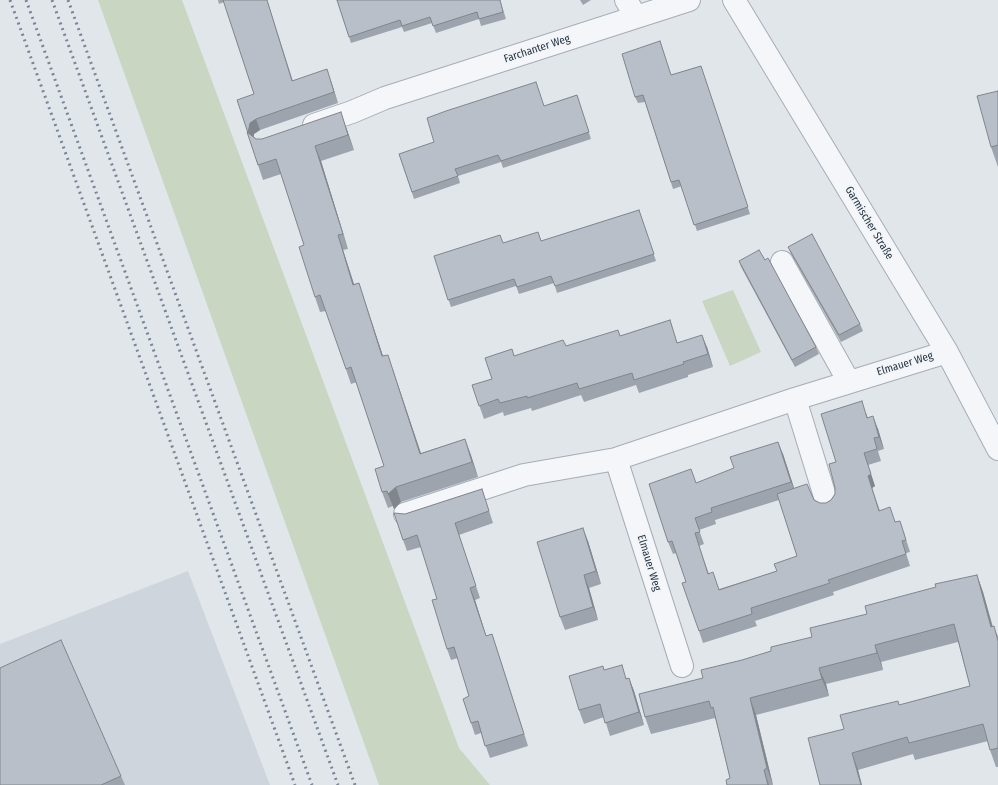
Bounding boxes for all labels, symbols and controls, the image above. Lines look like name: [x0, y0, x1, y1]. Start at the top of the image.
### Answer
street label: Farchanter Weg: [502, 32, 572, 66]
street label: Garmischer Straße: [842, 184, 896, 262]
street label: Elmauer Weg: [875, 349, 935, 379]
street label: Elmauer Weg: [634, 533, 664, 593]

